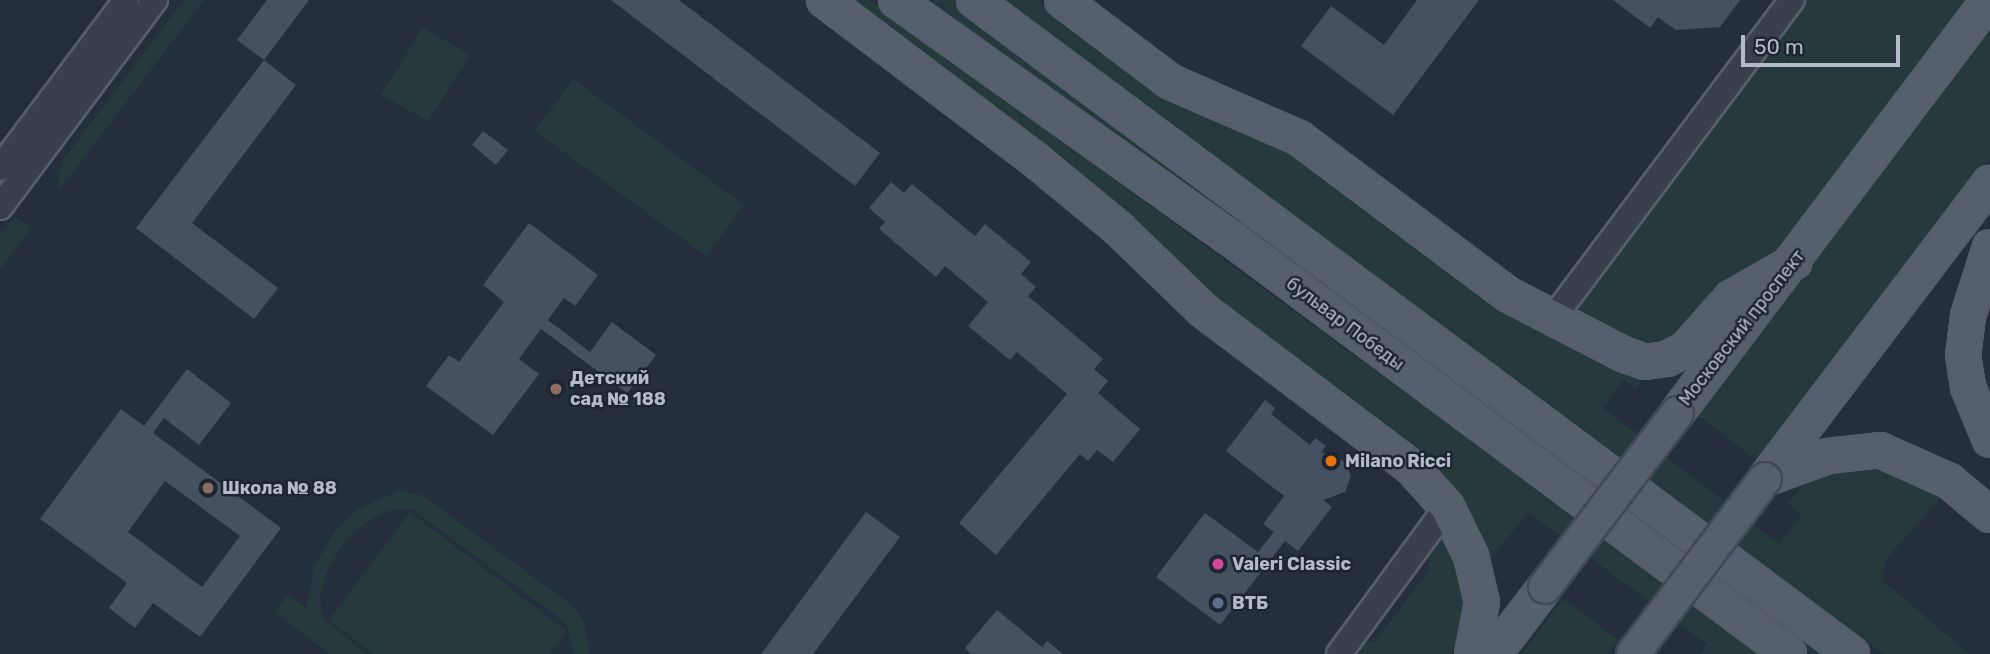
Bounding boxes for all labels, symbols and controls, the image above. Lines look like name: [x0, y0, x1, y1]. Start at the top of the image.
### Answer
scale bar: [1745, 21, 1904, 65]
text: 50 m: [1754, 34, 1804, 59]
street label: Московский проспект: [1675, 246, 1809, 410]
street label: бульвар Победы: [1282, 273, 1408, 375]
place label: Детский сад № 188: [570, 368, 666, 410]
marker: Детский сад № 188: [548, 381, 564, 397]
place label: Milano Ricci: [1345, 450, 1451, 472]
marker: Milano Ricci: [1323, 453, 1339, 469]
place label: Школа № 88: [222, 477, 337, 499]
marker: Школа № 88: [200, 480, 216, 496]
place label: Valeri Classic: [1232, 553, 1351, 575]
marker: Valeri Classic: [1210, 556, 1226, 572]
place label: ВТБ: [1232, 592, 1268, 614]
marker: ВТБ: [1210, 595, 1226, 611]

